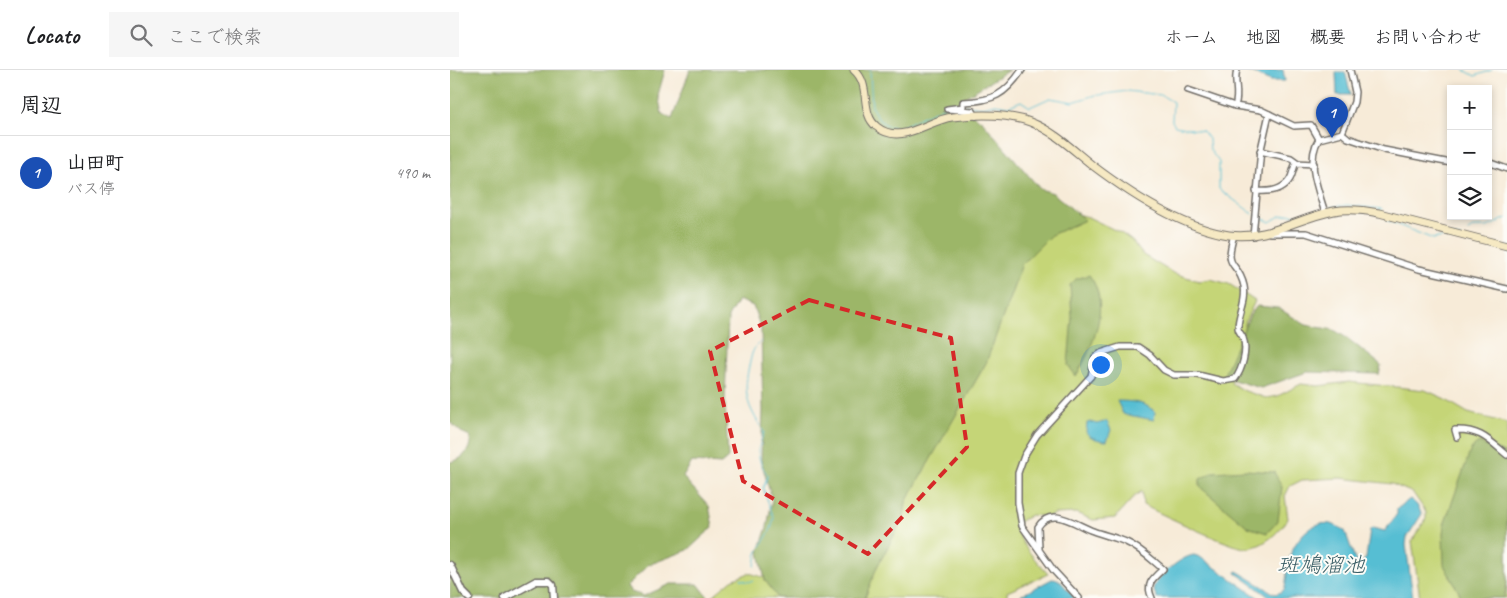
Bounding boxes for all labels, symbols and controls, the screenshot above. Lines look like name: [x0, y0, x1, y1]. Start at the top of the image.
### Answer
search box: [109, 12, 459, 57]
text: Locato: [25, 20, 79, 50]
icon: search: [127, 21, 155, 49]
text: ここで検索: [167, 25, 262, 49]
text: ホーム: [1165, 26, 1218, 48]
text: 地図: [1246, 26, 1282, 48]
text: 概要: [1310, 26, 1346, 48]
text: お問い合わせ: [1374, 26, 1482, 48]
map controls: [1447, 85, 1492, 220]
button: +: [1447, 85, 1492, 130]
text: 周辺: [20, 92, 62, 118]
pin: 1: [1316, 97, 1348, 138]
button: −: [1447, 130, 1492, 175]
text: 山田町: [67, 151, 124, 175]
text: 1: [32, 163, 40, 183]
text: 490 m: [396, 163, 430, 183]
button: layers: [1447, 175, 1492, 220]
text: バス停: [67, 179, 115, 199]
your location: [1088, 352, 1114, 378]
water label: 斑鳩溜池: [1277, 551, 1366, 579]

